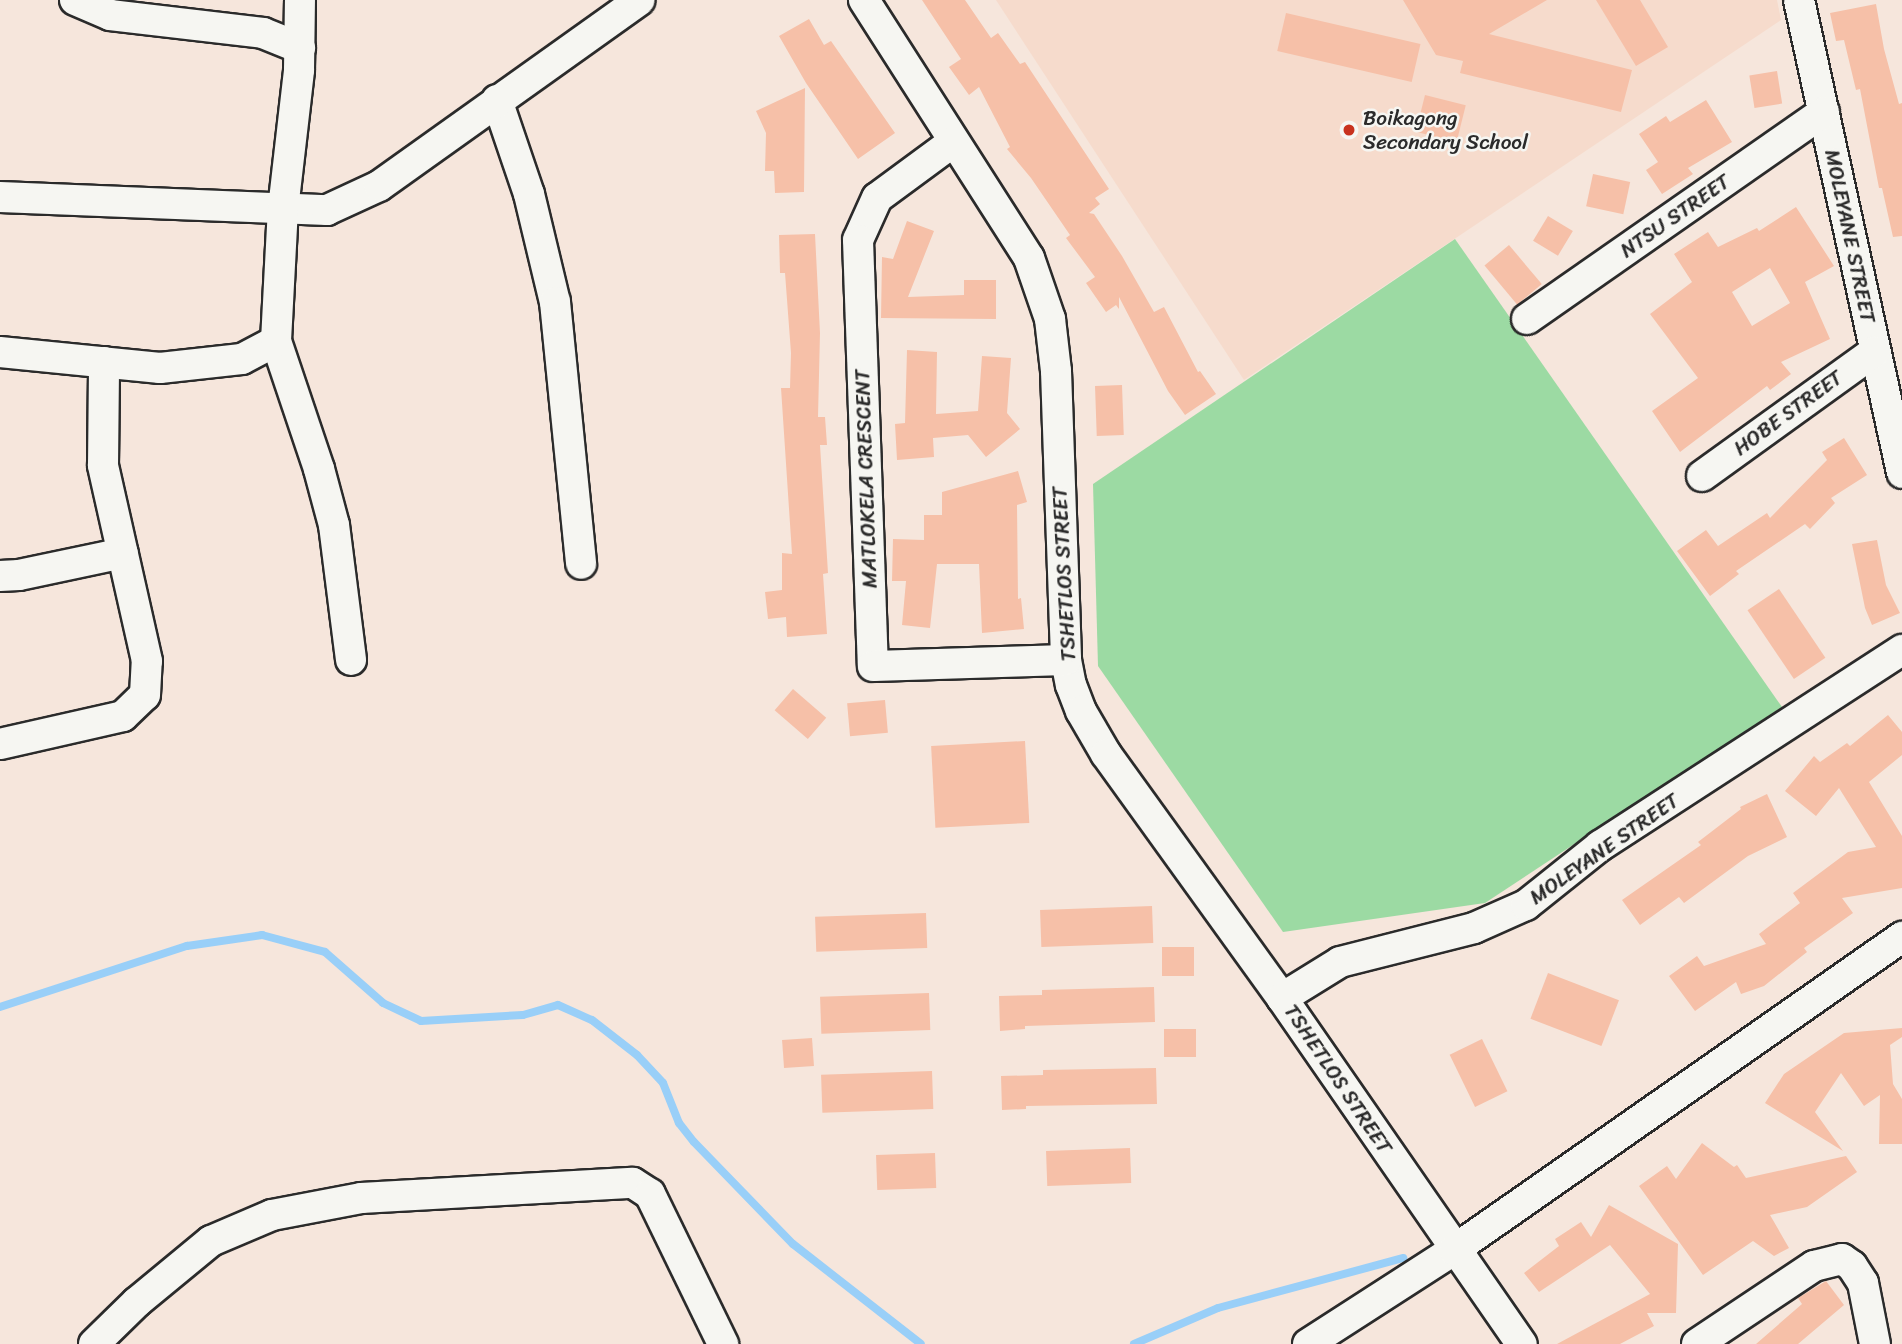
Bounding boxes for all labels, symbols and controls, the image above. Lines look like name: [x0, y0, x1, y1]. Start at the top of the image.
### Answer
place label: Boikagong Secondary School: [1363, 105, 1528, 155]
marker: Boikagong Secondary School: [1341, 122, 1357, 138]
street label: MOLEYANE STREET: [1819, 147, 1881, 325]
street label: NTSU STREET: [1615, 169, 1735, 263]
street label: HOBE STREET: [1728, 364, 1848, 462]
street label: MATLOKELA CRESCENT: [850, 370, 882, 588]
street label: TSHETLOS STREET: [1047, 486, 1081, 662]
street label: MOLEYANE STREET: [1524, 788, 1684, 910]
street label: TSHETLOS STREET: [1279, 999, 1397, 1159]

